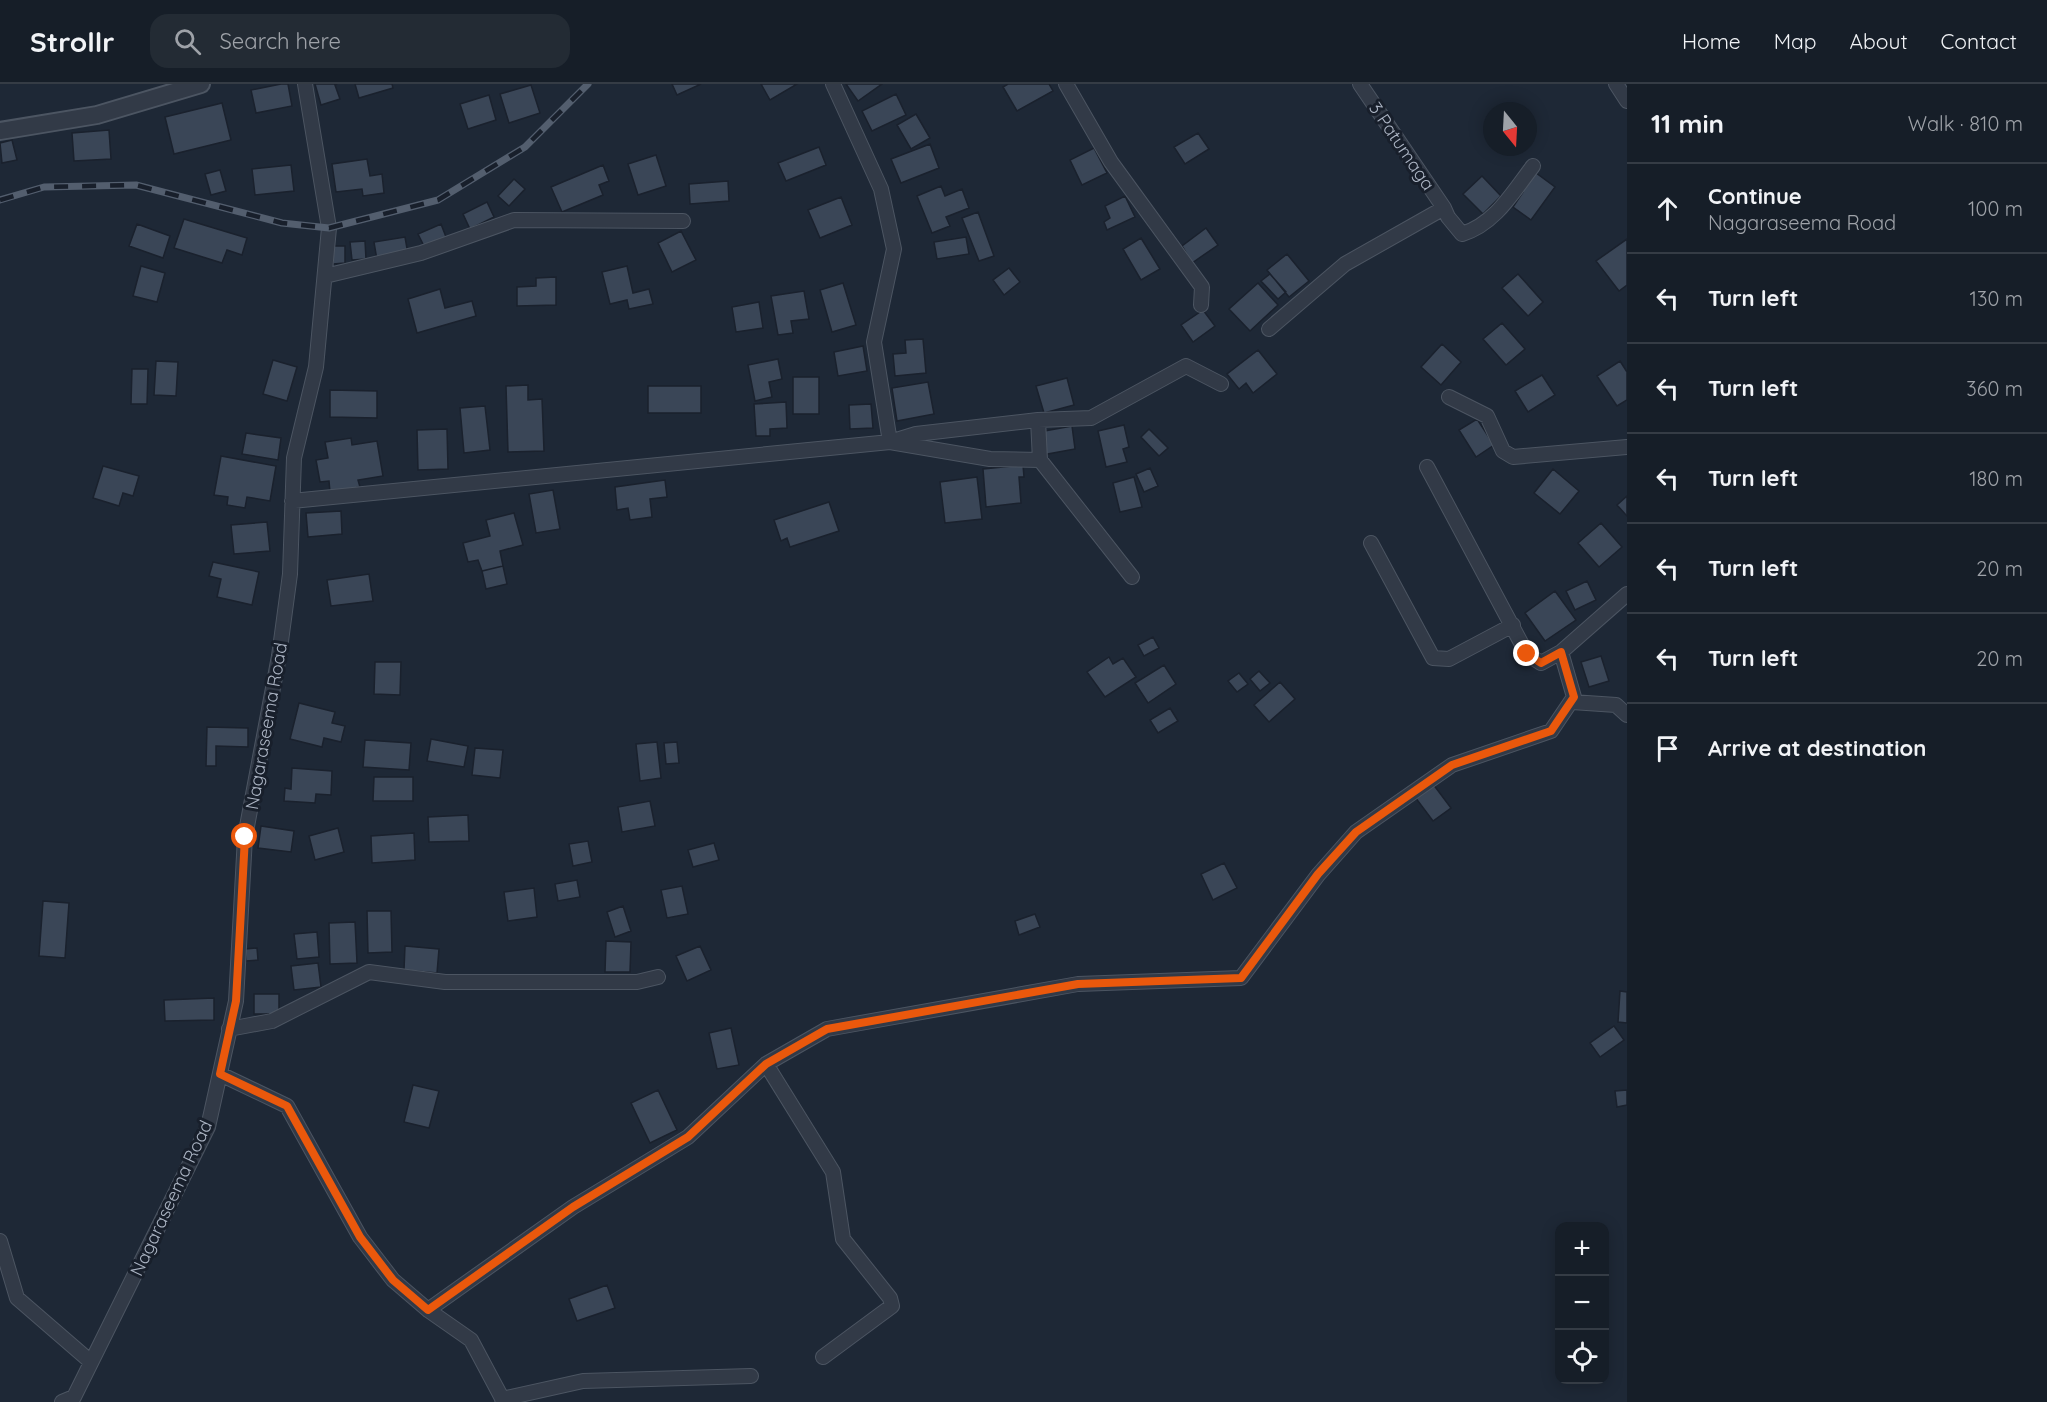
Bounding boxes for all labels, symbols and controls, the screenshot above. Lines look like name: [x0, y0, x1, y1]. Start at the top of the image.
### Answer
search box: [150, 14, 570, 68]
text: Strollr: [30, 24, 114, 59]
icon: search: [171, 25, 204, 58]
text: Search here: [219, 27, 341, 55]
text: Home: [1682, 28, 1741, 54]
text: Map: [1774, 28, 1817, 54]
text: About: [1850, 28, 1908, 54]
text: Contact: [1941, 28, 2017, 54]
street label: 3 Patumaga: [1364, 97, 1440, 195]
north arrow: [1483, 102, 1537, 156]
text: 11 min: [1651, 107, 1724, 140]
text: Walk · 810 m: [1908, 111, 2023, 136]
text: Continue: [1708, 182, 1802, 210]
icon: ahead: [1651, 192, 1684, 225]
text: 100 m: [1968, 196, 2023, 221]
text: Nagaraseema Road: [1708, 210, 1896, 235]
icon: left: [1651, 282, 1684, 315]
text: Turn left: [1708, 284, 1798, 312]
text: 130 m: [1970, 286, 2023, 311]
icon: left: [1651, 372, 1684, 405]
text: Turn left: [1708, 374, 1798, 402]
text: 360 m: [1966, 376, 2023, 401]
icon: left: [1651, 462, 1684, 495]
text: Turn left: [1708, 464, 1798, 492]
text: 180 m: [1969, 466, 2023, 491]
icon: left: [1651, 552, 1684, 585]
text: Turn left: [1708, 554, 1798, 582]
text: 20 m: [1976, 556, 2023, 581]
route end: [1513, 640, 1539, 666]
street label: Nagaraseema Road: [240, 641, 292, 811]
icon: left: [1651, 642, 1684, 675]
text: Turn left: [1708, 644, 1798, 672]
text: 20 m: [1976, 646, 2023, 671]
icon: arrive: [1651, 732, 1684, 765]
text: Arrive at destination: [1708, 734, 1926, 762]
route start: [231, 823, 257, 849]
street label: Nagaraseema Road: [125, 1116, 217, 1280]
map controls: [1555, 1222, 1609, 1384]
button: +: [1555, 1222, 1609, 1276]
button: −: [1555, 1276, 1609, 1330]
button: locate: [1555, 1330, 1609, 1384]

